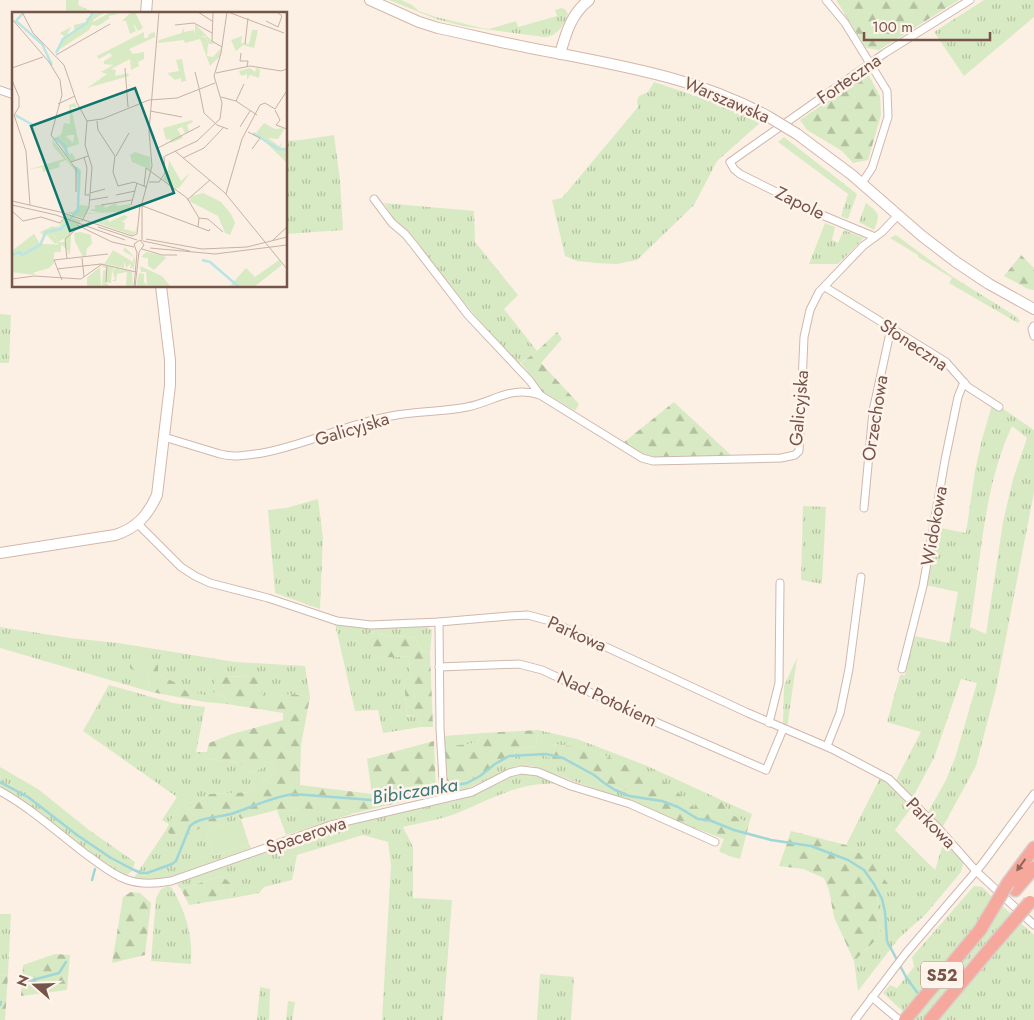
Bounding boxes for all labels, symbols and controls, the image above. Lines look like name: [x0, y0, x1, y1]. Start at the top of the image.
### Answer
scale bar: [864, 10, 990, 42]
inset map: [12, 12, 288, 288]
text: 100 m: [872, 16, 913, 38]
street label: Forteczna: [812, 47, 886, 111]
street label: Warszawska: [680, 70, 774, 130]
street label: Zapole: [771, 180, 829, 226]
street label: Słoneczna: [875, 313, 953, 377]
street label: Galicyjska: [783, 369, 815, 447]
street label: Orzechowa: [855, 373, 895, 463]
street label: Galicyjska: [312, 405, 392, 453]
street label: Widokowa: [914, 484, 954, 568]
street label: Parkowa: [543, 609, 611, 659]
street label: Nad Potokiem: [553, 665, 661, 733]
water label: Bibiczanka: [370, 771, 460, 811]
street label: Parkowa: [900, 792, 962, 854]
street label: Spacerowa: [263, 810, 349, 860]
one-way arrow: [1016, 859, 1026, 872]
north arrow: [10, 960, 60, 1010]
road number: S52: [921, 962, 963, 988]
text: N: [11, 972, 34, 989]

